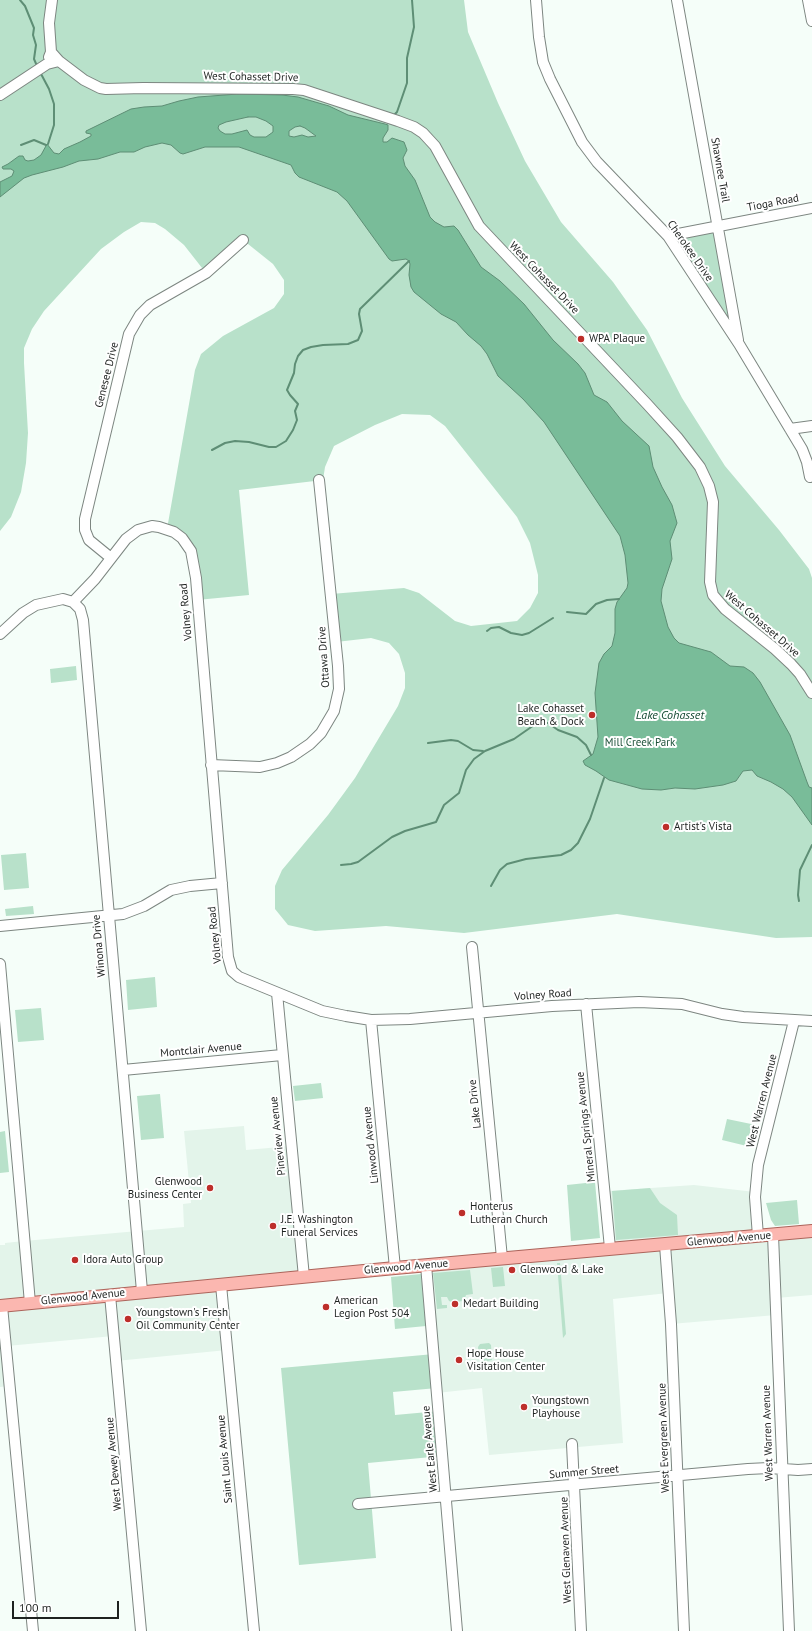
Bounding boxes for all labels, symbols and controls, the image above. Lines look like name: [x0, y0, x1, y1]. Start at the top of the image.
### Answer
street label: West Cohasset Drive: [203, 70, 299, 84]
street label: Shawnee Trail: [708, 136, 732, 204]
street label: Tioga Road: [746, 192, 800, 214]
street label: Cherokee Drive: [664, 218, 716, 284]
street label: West Cohasset Drive: [506, 239, 582, 317]
place label: WPA Plaque: [589, 332, 645, 346]
marker: WPA Plaque: [576, 334, 586, 344]
street label: Genesee Drive: [92, 341, 122, 409]
street label: Volney Road: [177, 583, 195, 641]
street label: West Cohasset Drive: [722, 588, 802, 660]
street label: Ottawa Drive: [315, 626, 333, 688]
place label: Lake Cohasset Beach & Dock: [517, 702, 584, 728]
water label: Lake Cohasset: [636, 709, 704, 723]
marker: Lake Cohasset Beach & Dock: [587, 710, 597, 720]
park label: Mill Creek Park: [605, 736, 675, 750]
place label: Artist's Vista: [674, 820, 732, 834]
marker: Artist's Vista: [661, 822, 671, 832]
street label: Volney Road: [205, 906, 225, 964]
street label: Winona Drive: [90, 914, 108, 978]
street label: Volney Road: [514, 986, 572, 1004]
street label: Montclair Avenue: [160, 1040, 242, 1060]
street label: West Warren Avenue: [744, 1053, 780, 1149]
street label: Mineral Springs Avenue: [574, 1071, 598, 1183]
street label: Lake Drive: [466, 1079, 484, 1129]
street label: Pineview Avenue: [267, 1096, 289, 1176]
street label: Linwood Avenue: [360, 1106, 382, 1184]
place label: Glenwood Business Center: [128, 1175, 202, 1201]
marker: Glenwood Business Center: [205, 1183, 215, 1193]
place label: Honterus Lutheran Church: [470, 1200, 548, 1226]
marker: Honterus Lutheran Church: [457, 1208, 467, 1218]
place label: J.E. Washington Funeral Services: [281, 1213, 358, 1239]
marker: J.E. Washington Funeral Services: [268, 1221, 278, 1231]
street label: Glenwood Avenue: [686, 1229, 772, 1249]
place label: Idora Auto Group: [83, 1253, 163, 1267]
marker: Idora Auto Group: [70, 1255, 80, 1265]
street label: Glenwood Avenue: [363, 1257, 449, 1277]
place label: Glenwood & Lake: [520, 1263, 604, 1277]
marker: Glenwood & Lake: [507, 1265, 517, 1275]
street label: Glenwood Avenue: [40, 1286, 126, 1308]
place label: American Legion Post 504: [334, 1294, 409, 1320]
place label: Medart Building: [463, 1297, 539, 1311]
marker: Medart Building: [450, 1299, 460, 1309]
marker: American Legion Post 504: [321, 1302, 331, 1312]
place label: Youngstown's Fresh Oil Community Center: [136, 1306, 239, 1332]
marker: Youngstown's Fresh Oil Community Center: [123, 1314, 133, 1324]
place label: Hope House Visitation Center: [467, 1347, 545, 1373]
marker: Hope House Visitation Center: [454, 1355, 464, 1365]
street label: West Evergreen Avenue: [655, 1383, 673, 1493]
street label: West Warren Avenue: [760, 1385, 776, 1481]
place label: Youngstown Playhouse: [532, 1394, 589, 1420]
marker: Youngstown Playhouse: [519, 1402, 529, 1412]
street label: West Earle Avenue: [420, 1405, 440, 1493]
street label: Saint Louis Avenue: [215, 1414, 235, 1504]
street label: West Dewey Avenue: [103, 1417, 125, 1511]
street label: Summer Street: [549, 1462, 619, 1482]
street label: West Glenaven Avenue: [558, 1496, 574, 1604]
scale bar: [14, 1593, 121, 1619]
text: 100 m: [19, 1600, 52, 1615]

